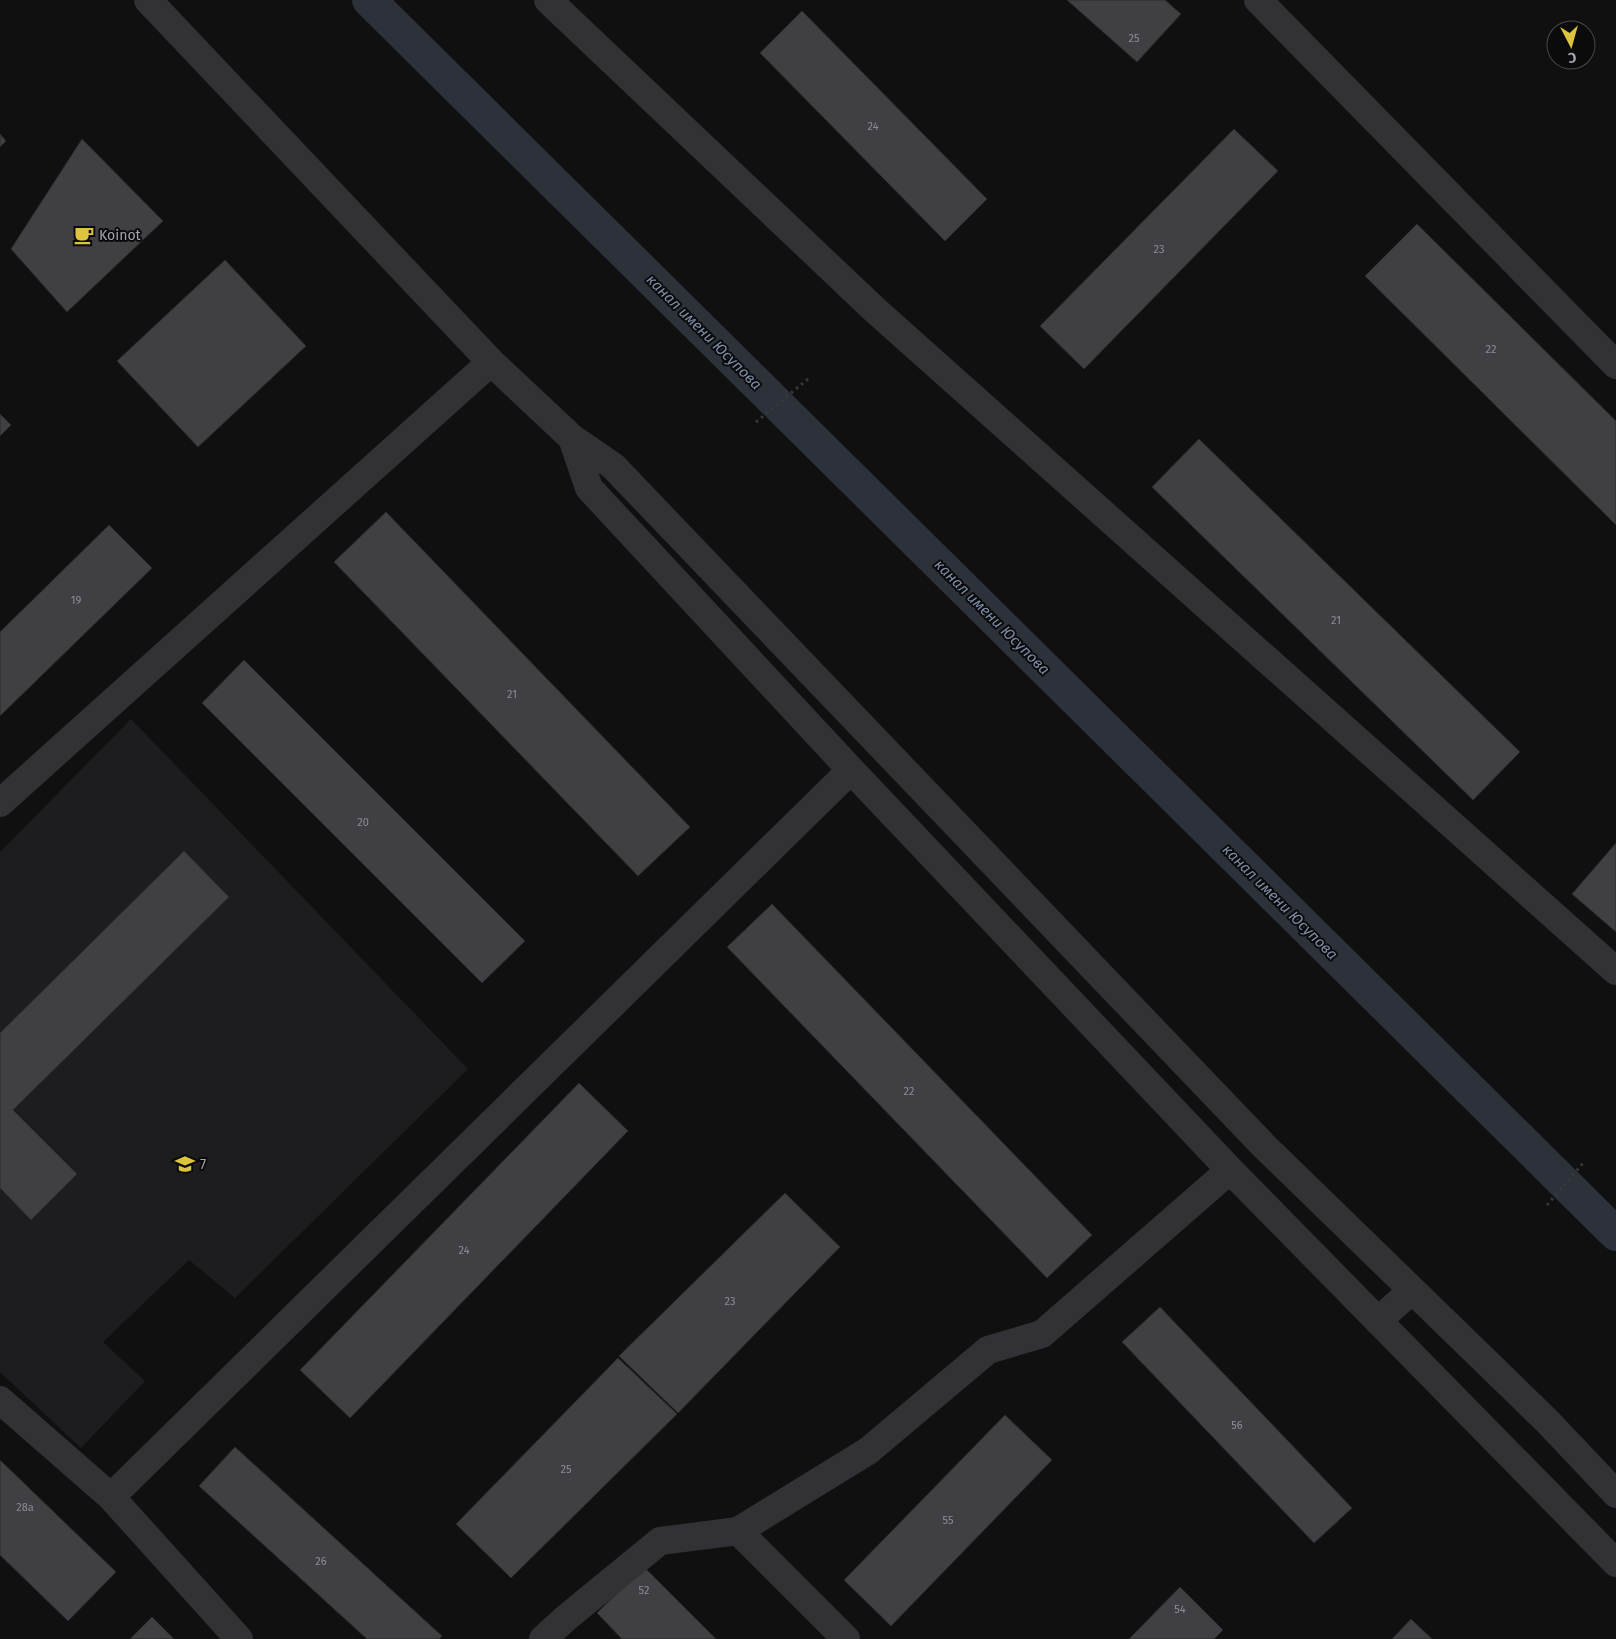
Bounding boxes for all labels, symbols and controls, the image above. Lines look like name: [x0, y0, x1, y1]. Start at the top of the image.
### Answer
north arrow: [1546, 20, 1596, 70]
house number: 25: [1129, 32, 1140, 45]
text: С: [1567, 49, 1577, 66]
house number: 24: [868, 120, 879, 133]
cafe icon: Koinot: [73, 224, 95, 246]
place label: Koinot: [99, 227, 142, 244]
house number: 23: [1154, 243, 1164, 256]
water label: канал имени Юсупова: [643, 271, 765, 393]
house number: 22: [1486, 343, 1496, 356]
water label: канал имени Юсупова: [931, 556, 1053, 678]
house number: 19: [71, 594, 81, 607]
house number: 21: [1331, 614, 1341, 627]
house number: 21: [507, 688, 517, 701]
house number: 20: [357, 816, 369, 829]
water label: канал имени Юсупова: [1219, 841, 1341, 963]
house number: 22: [904, 1085, 914, 1098]
school or university icon: 7: [174, 1153, 196, 1175]
place label: 7: [200, 1156, 206, 1173]
house number: 24: [459, 1244, 470, 1257]
house number: 23: [725, 1295, 735, 1308]
house number: 56: [1231, 1419, 1243, 1432]
house number: 25: [561, 1463, 572, 1476]
house number: 28а: [16, 1501, 34, 1514]
house number: 55: [943, 1514, 954, 1527]
house number: 26: [315, 1555, 327, 1568]
house number: 52: [639, 1584, 649, 1597]
house number: 54: [1174, 1603, 1186, 1616]

